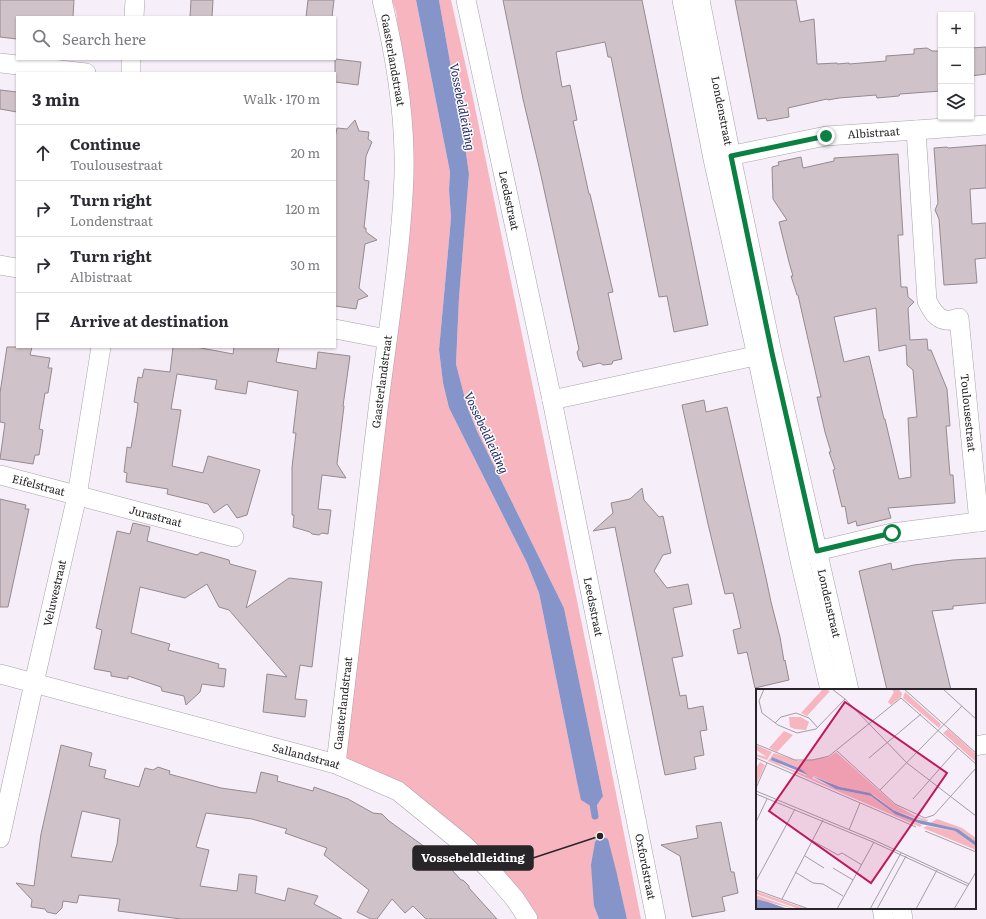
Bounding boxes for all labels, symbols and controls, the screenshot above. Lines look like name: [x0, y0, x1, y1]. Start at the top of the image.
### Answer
street label: Gaasterlandstraat: [378, 12, 410, 108]
map controls: [938, 12, 974, 120]
button: +: [938, 12, 974, 48]
search box: [16, 16, 336, 60]
icon: search: [30, 27, 52, 49]
text: Search here: [62, 27, 146, 50]
button: −: [938, 48, 974, 84]
water label: Vossebeldleiding: [446, 62, 480, 152]
street label: Londenstraat: [708, 75, 738, 147]
button: layers: [938, 84, 974, 120]
text: 3 min: [32, 86, 80, 111]
text: Walk · 170 m: [243, 89, 320, 108]
street label: Albistraat: [847, 122, 901, 142]
route end: [817, 127, 835, 145]
text: Continue: [70, 132, 140, 155]
icon: ahead: [32, 142, 54, 164]
text: 20 m: [291, 143, 320, 162]
text: Toulousestraat: [70, 155, 163, 174]
street label: Leedsstraat: [496, 169, 524, 232]
text: Turn right: [70, 188, 152, 211]
icon: right: [32, 198, 54, 220]
text: 120 m: [285, 199, 320, 218]
text: Londenstraat: [70, 211, 153, 230]
text: Turn right: [70, 244, 152, 267]
icon: right: [32, 254, 54, 276]
text: 30 m: [290, 255, 320, 274]
text: Albistraat: [70, 267, 132, 286]
text: Arrive at destination: [70, 309, 229, 332]
icon: arrive: [32, 310, 54, 332]
street label: Gaasterlandstraat: [367, 334, 395, 429]
street label: Toulousestraat: [957, 373, 981, 453]
water label: Vossebeldleiding: [460, 389, 514, 477]
street label: Eifelstraat: [11, 470, 68, 499]
street label: Jurastraat: [128, 501, 185, 530]
route start: [883, 524, 901, 542]
street label: Veluwestraat: [38, 557, 69, 628]
street label: Londenstraat: [815, 567, 846, 640]
street label: Leedsstraat: [581, 575, 608, 638]
street label: Gaasterlandstraat: [329, 655, 355, 751]
inset map: [756, 689, 976, 909]
street label: Sallandstraat: [271, 738, 344, 772]
street label: Oxfordstraat: [632, 832, 661, 901]
callout: Vossebeldleiding: [413, 846, 533, 870]
text: Vossebeldleiding: [421, 848, 526, 866]

